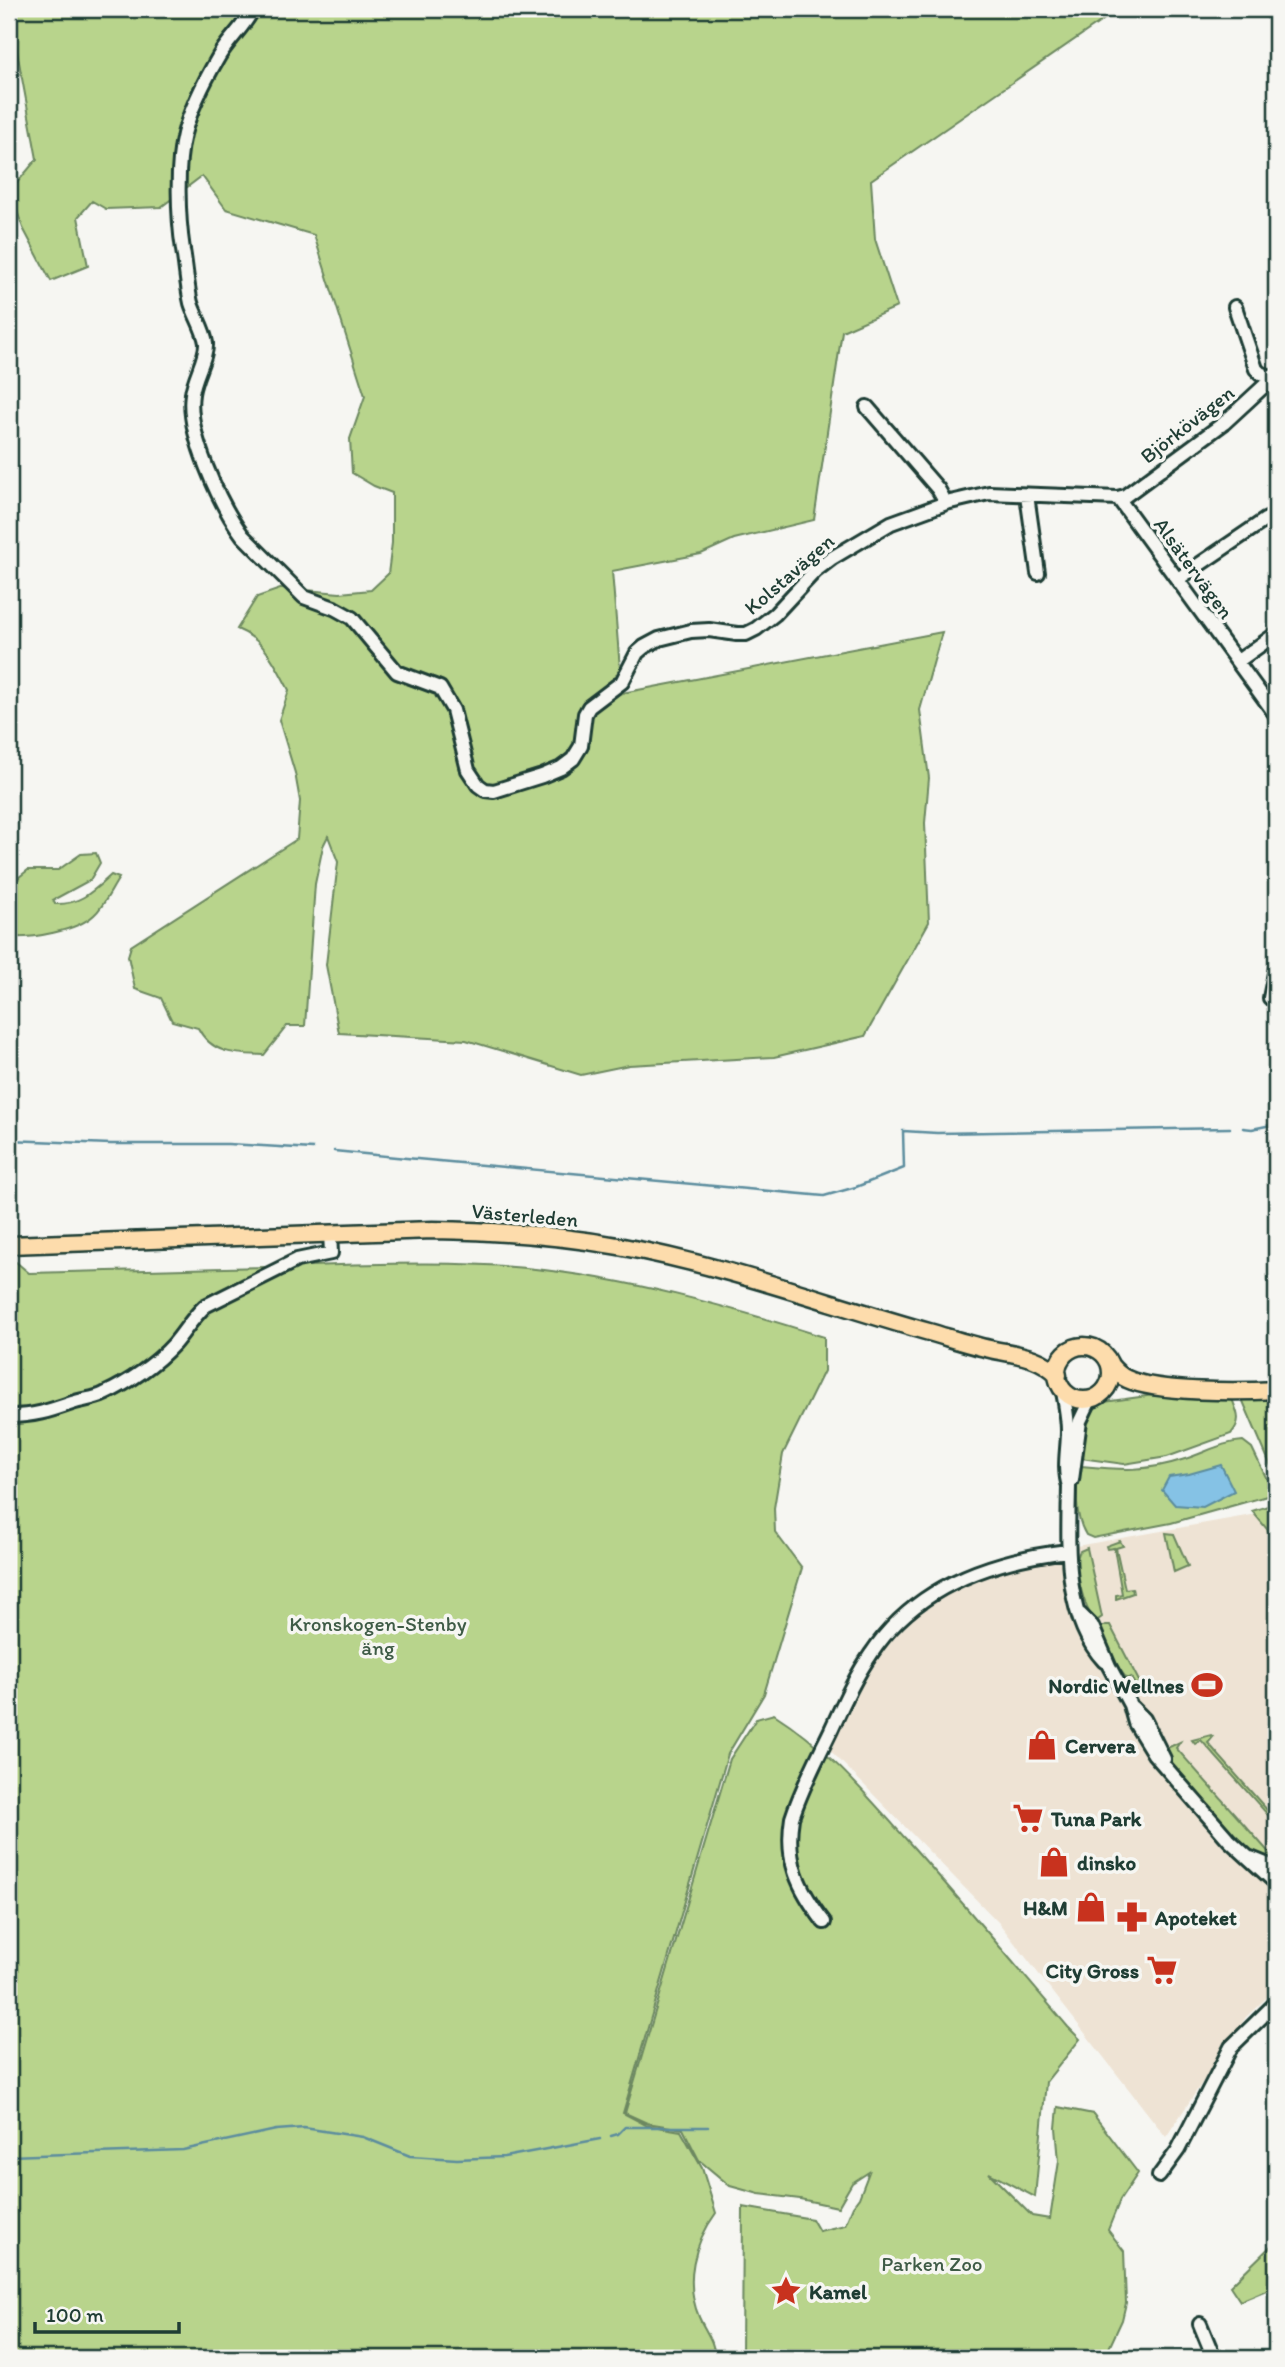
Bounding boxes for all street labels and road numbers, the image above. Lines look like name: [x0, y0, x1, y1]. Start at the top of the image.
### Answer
street label: Björkövägen: [1135, 380, 1239, 468]
street label: Alsätervägen: [1149, 512, 1239, 624]
street label: Kolstavägen: [739, 528, 839, 620]
street label: Västerleden: [471, 1198, 580, 1232]

